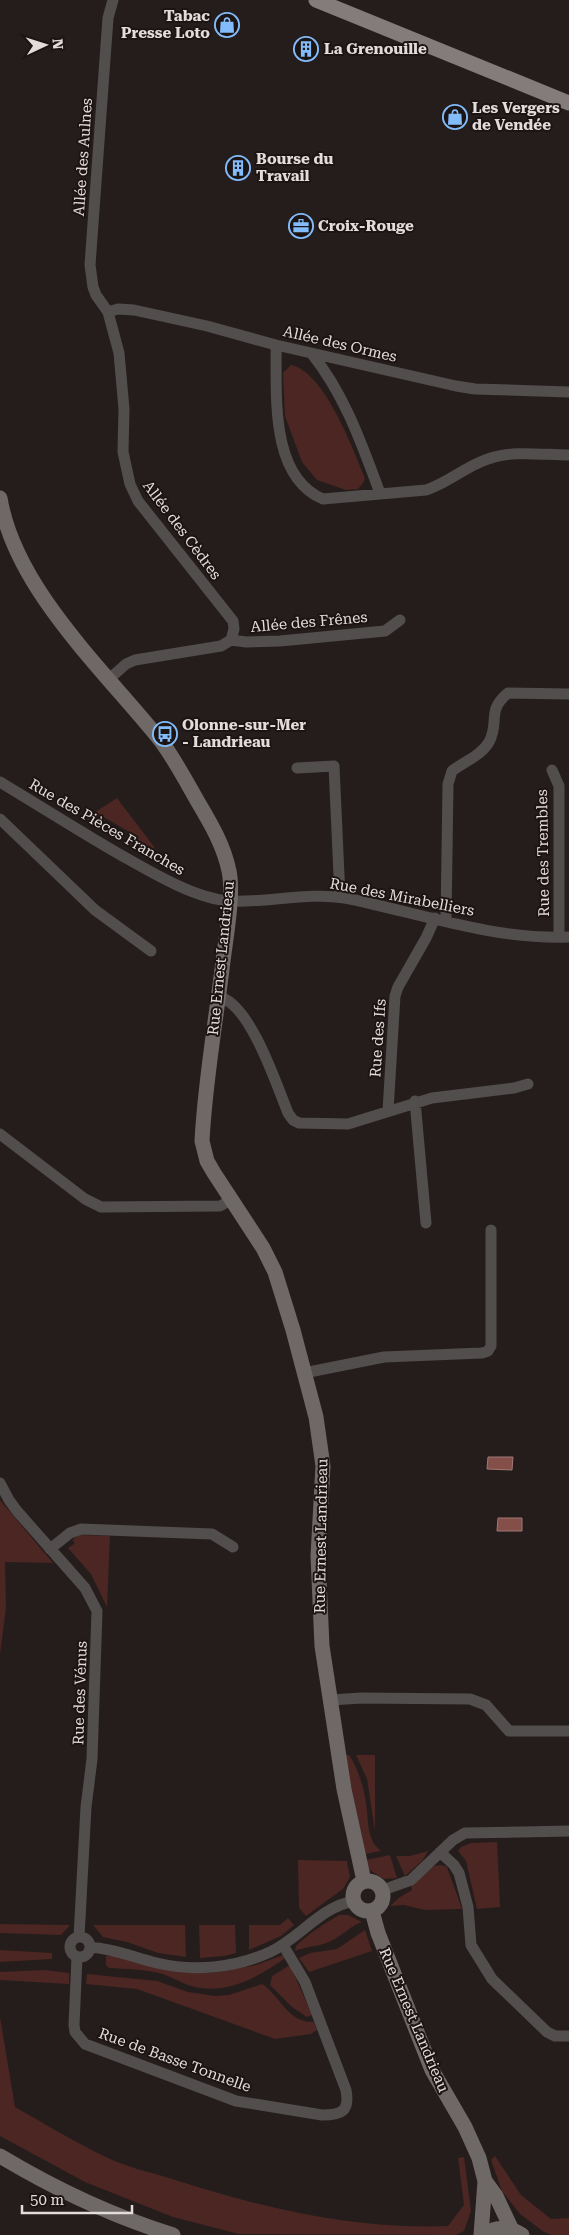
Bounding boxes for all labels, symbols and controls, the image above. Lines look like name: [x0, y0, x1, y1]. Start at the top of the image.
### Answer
place label: Tabac Presse Loto: [121, 7, 210, 42]
shop icon: Tabac Presse Loto: [214, 12, 240, 38]
north arrow: [20, 20, 70, 70]
building icon: La Grenouille: [293, 36, 319, 62]
text: N: [50, 38, 66, 50]
place label: La Grenouille: [324, 40, 427, 58]
street label: Allée des Aulnes: [70, 97, 96, 217]
place label: Les Vergers de Vendée: [472, 99, 560, 134]
shop icon: Les Vergers de Vendée: [442, 104, 468, 130]
place label: Bourse du Travail: [256, 150, 334, 185]
building icon: Bourse du Travail: [225, 155, 251, 181]
office icon: Croix-Rouge: [288, 213, 314, 239]
place label: Croix-Rouge: [318, 217, 414, 235]
street label: Allée des Ormes: [281, 322, 399, 366]
street label: Allée des Cèdres: [139, 477, 225, 583]
street label: Allée des Frênes: [250, 608, 368, 636]
place label: Olonne-sur-Mer - Landrieau: [182, 716, 306, 751]
bus stop icon: Olonne-sur-Mer - Landrieau: [152, 721, 178, 747]
street label: Rue des Pièces Franches: [26, 775, 188, 879]
street label: Rue des Trembles: [533, 789, 553, 917]
street label: Rue des Mirabelliers: [328, 874, 476, 920]
street label: Rue Ernest Landrieau: [204, 879, 238, 1036]
street label: Rue des Ifs: [366, 998, 390, 1078]
street label: Rue Ernest Landrieau: [311, 1458, 331, 1614]
street label: Rue des Vénus: [69, 1641, 91, 1745]
street label: Rue Ernest Landrieau: [375, 1945, 453, 2095]
street label: Rue de Basse Tonnelle: [96, 2024, 254, 2096]
scale bar: [22, 2182, 132, 2214]
text: 50 m: [30, 2191, 65, 2209]

